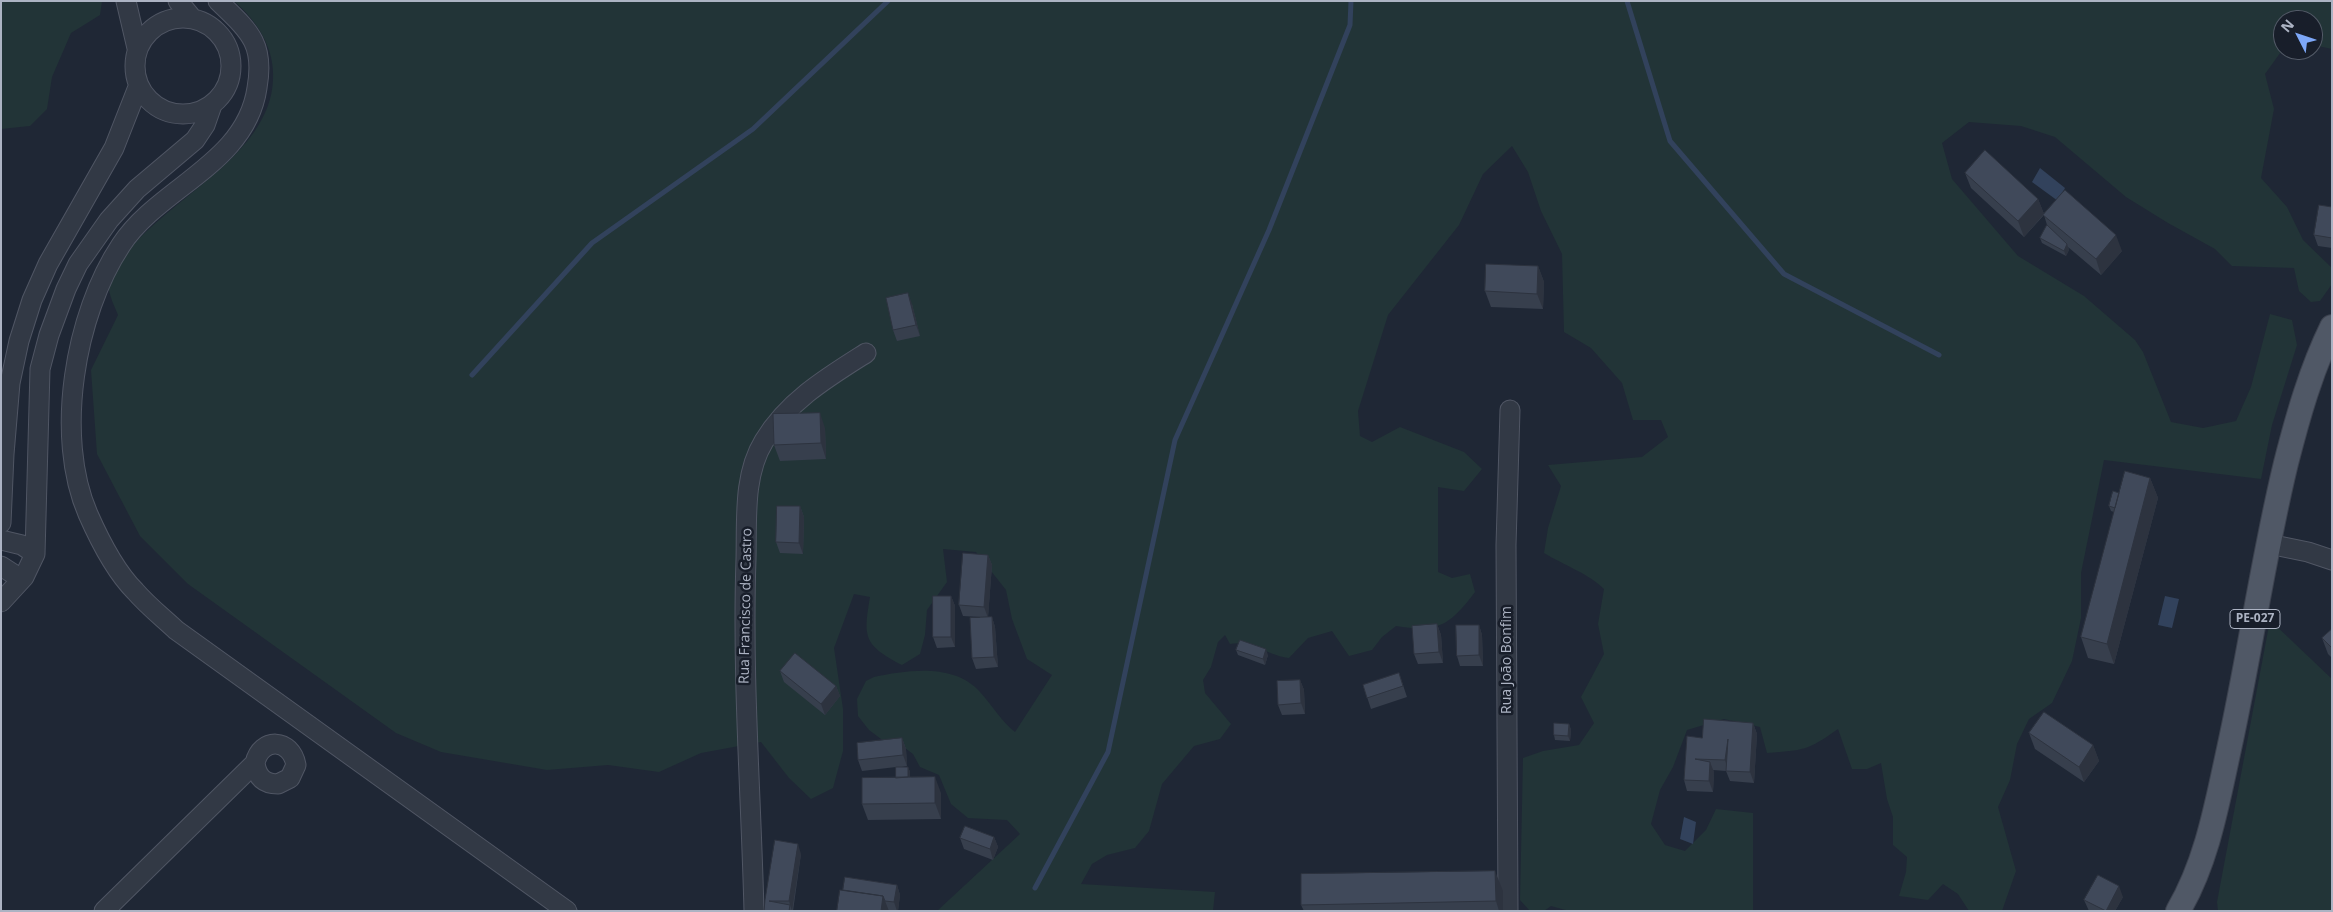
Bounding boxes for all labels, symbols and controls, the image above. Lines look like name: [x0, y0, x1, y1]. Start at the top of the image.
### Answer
north arrow: [2273, 10, 2323, 60]
text: N: [2276, 15, 2298, 36]
street label: Rua Francisco de Castro: [736, 528, 756, 684]
street label: Rua João Bonfim: [1499, 606, 1515, 714]
road number: PE-027: [2230, 610, 2280, 628]

